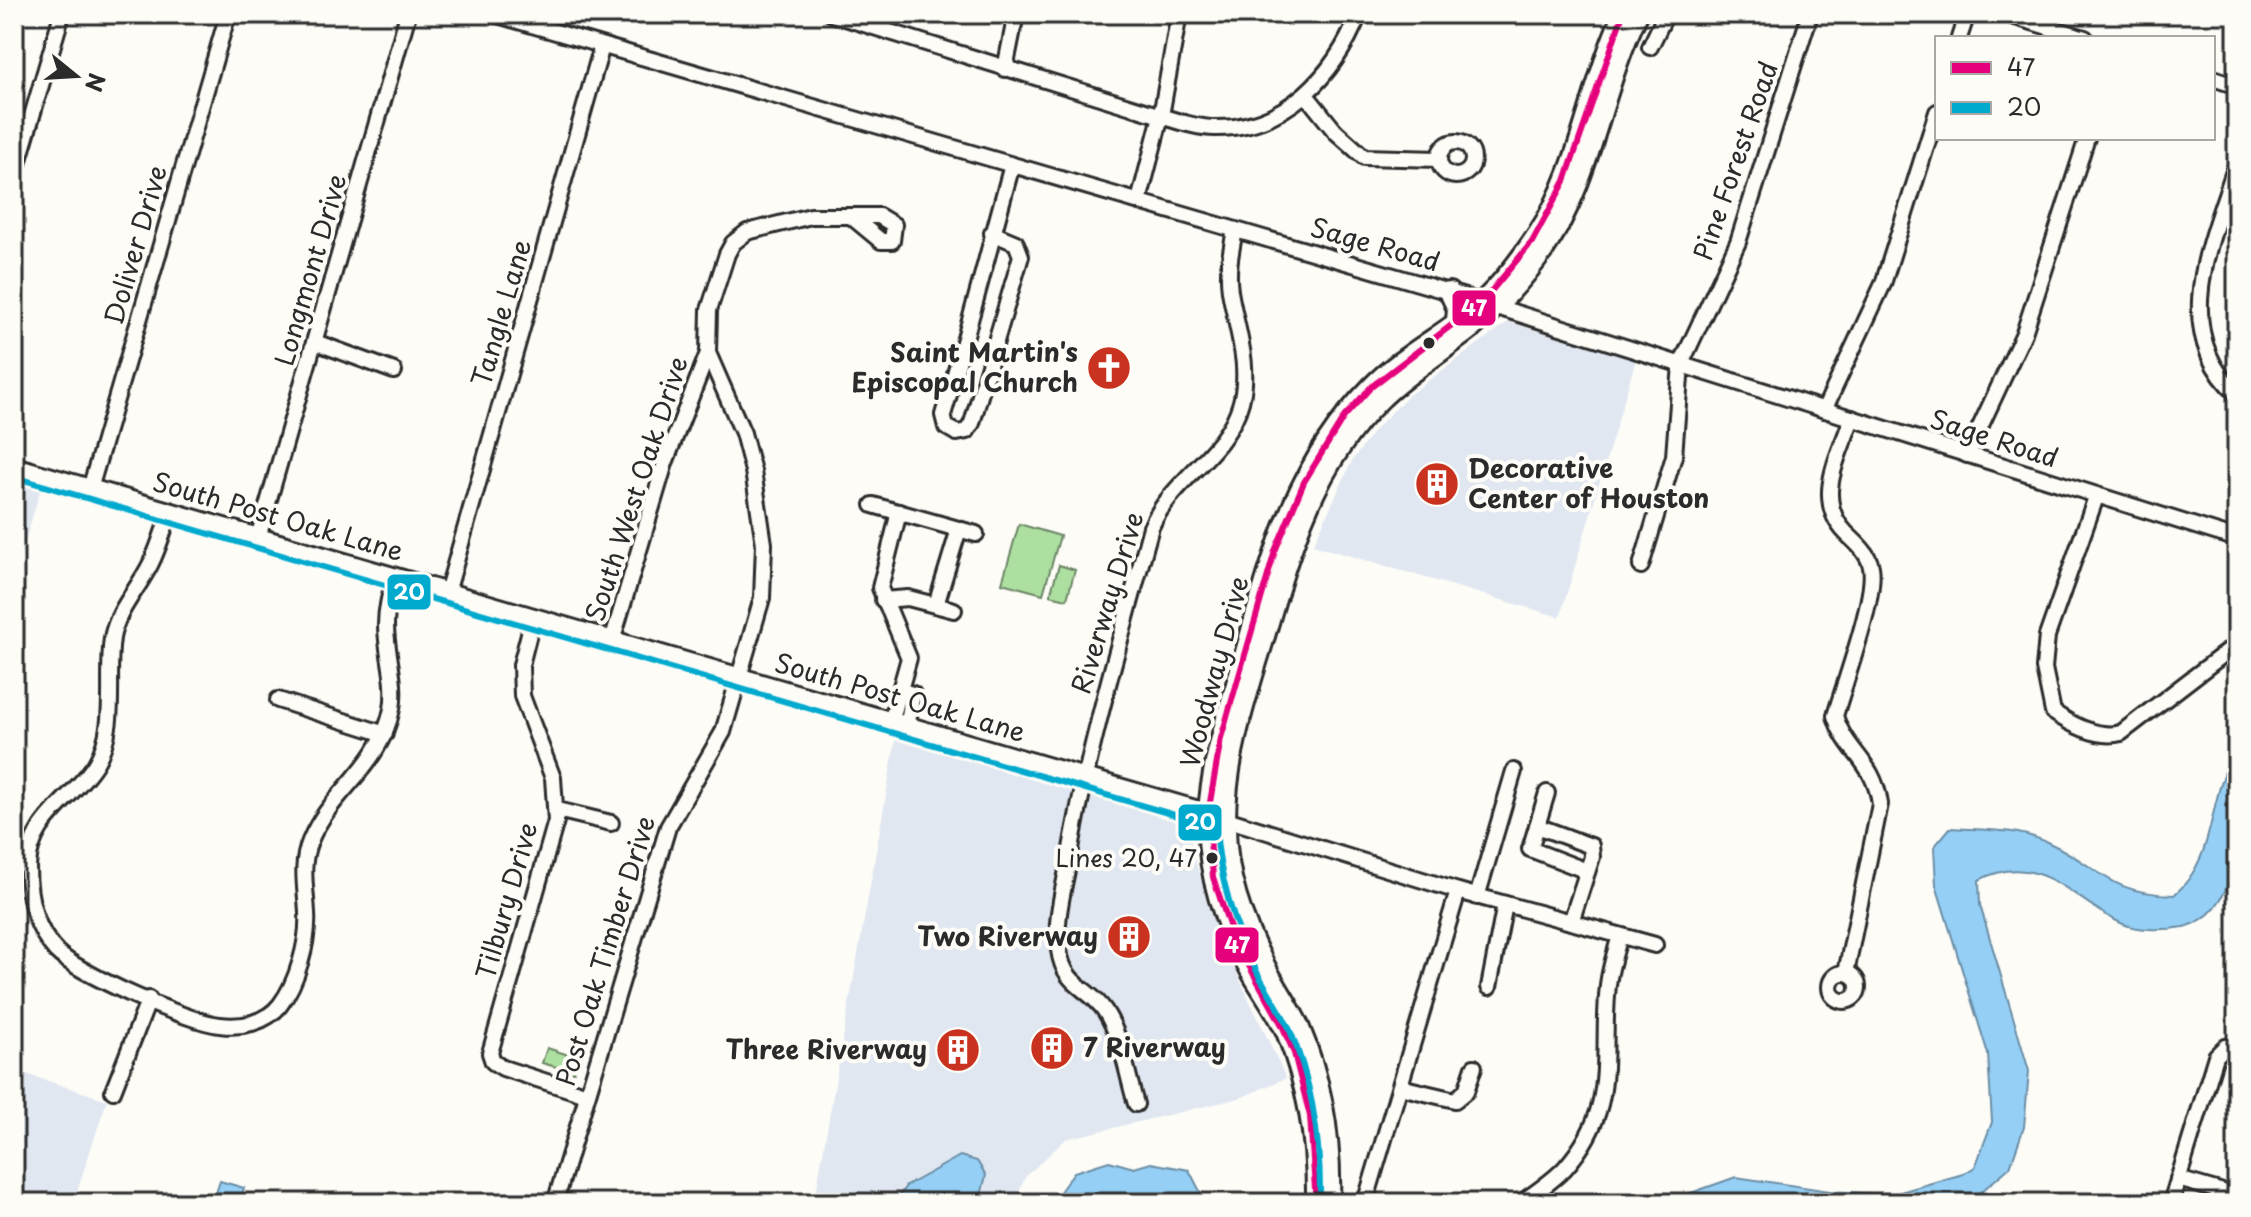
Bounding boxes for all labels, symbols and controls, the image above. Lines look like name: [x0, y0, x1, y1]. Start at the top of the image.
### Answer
north arrow: [36, 36, 116, 116]
legend: [1935, 36, 2215, 140]
text: 47: [2007, 48, 2035, 84]
street label: Pine Forest Road: [1682, 56, 1787, 265]
text: N: [78, 69, 115, 96]
text: 20: [2007, 88, 2041, 124]
street label: Doliver Drive: [93, 160, 176, 329]
street label: Longmont Drive: [264, 169, 356, 370]
street label: Sage Road: [1306, 207, 1445, 281]
street label: Tangle Lane: [461, 234, 540, 391]
line badge: 47: [1451, 289, 1497, 327]
text: 47: [1461, 290, 1488, 323]
place label: Saint Martin's Episcopal Church: [851, 332, 1078, 401]
unlabelled marker: [1421, 335, 1437, 351]
church icon: Saint Martin's Episcopal Church: [1085, 344, 1133, 392]
street label: South West Oak Drive: [574, 351, 697, 626]
street label: Sage Road: [1925, 399, 2064, 477]
place label: Decorative Center of Houston: [1468, 448, 1709, 517]
building icon: Decorative Center of Houston: [1413, 460, 1461, 508]
street label: South Post Oak Lane: [149, 461, 408, 570]
street label: Riverway Drive: [1060, 507, 1153, 698]
street label: Woodway Drive: [1169, 572, 1258, 772]
line badge: 20: [386, 573, 432, 611]
text: 20: [393, 574, 425, 607]
street label: South Post Oak Lane: [771, 642, 1030, 751]
line badge: 20: [1177, 803, 1223, 842]
text: 20: [1184, 804, 1216, 837]
street label: Post Oak Timber Drive: [545, 811, 664, 1090]
street label: Tilbury Drive: [465, 818, 547, 984]
place label: Lines 20, 47: [1055, 839, 1197, 875]
marker: Lines 20, 47: [1204, 850, 1220, 866]
building icon: Two Riverway: [1105, 913, 1153, 961]
place label: Two Riverway: [917, 916, 1098, 955]
line badge: 47: [1214, 926, 1260, 964]
text: 47: [1224, 927, 1251, 960]
building icon: 7 Riverway: [1028, 1024, 1076, 1072]
building icon: Three Riverway: [934, 1026, 982, 1074]
place label: 7 Riverway: [1083, 1027, 1226, 1066]
place label: Three Riverway: [726, 1029, 927, 1068]

